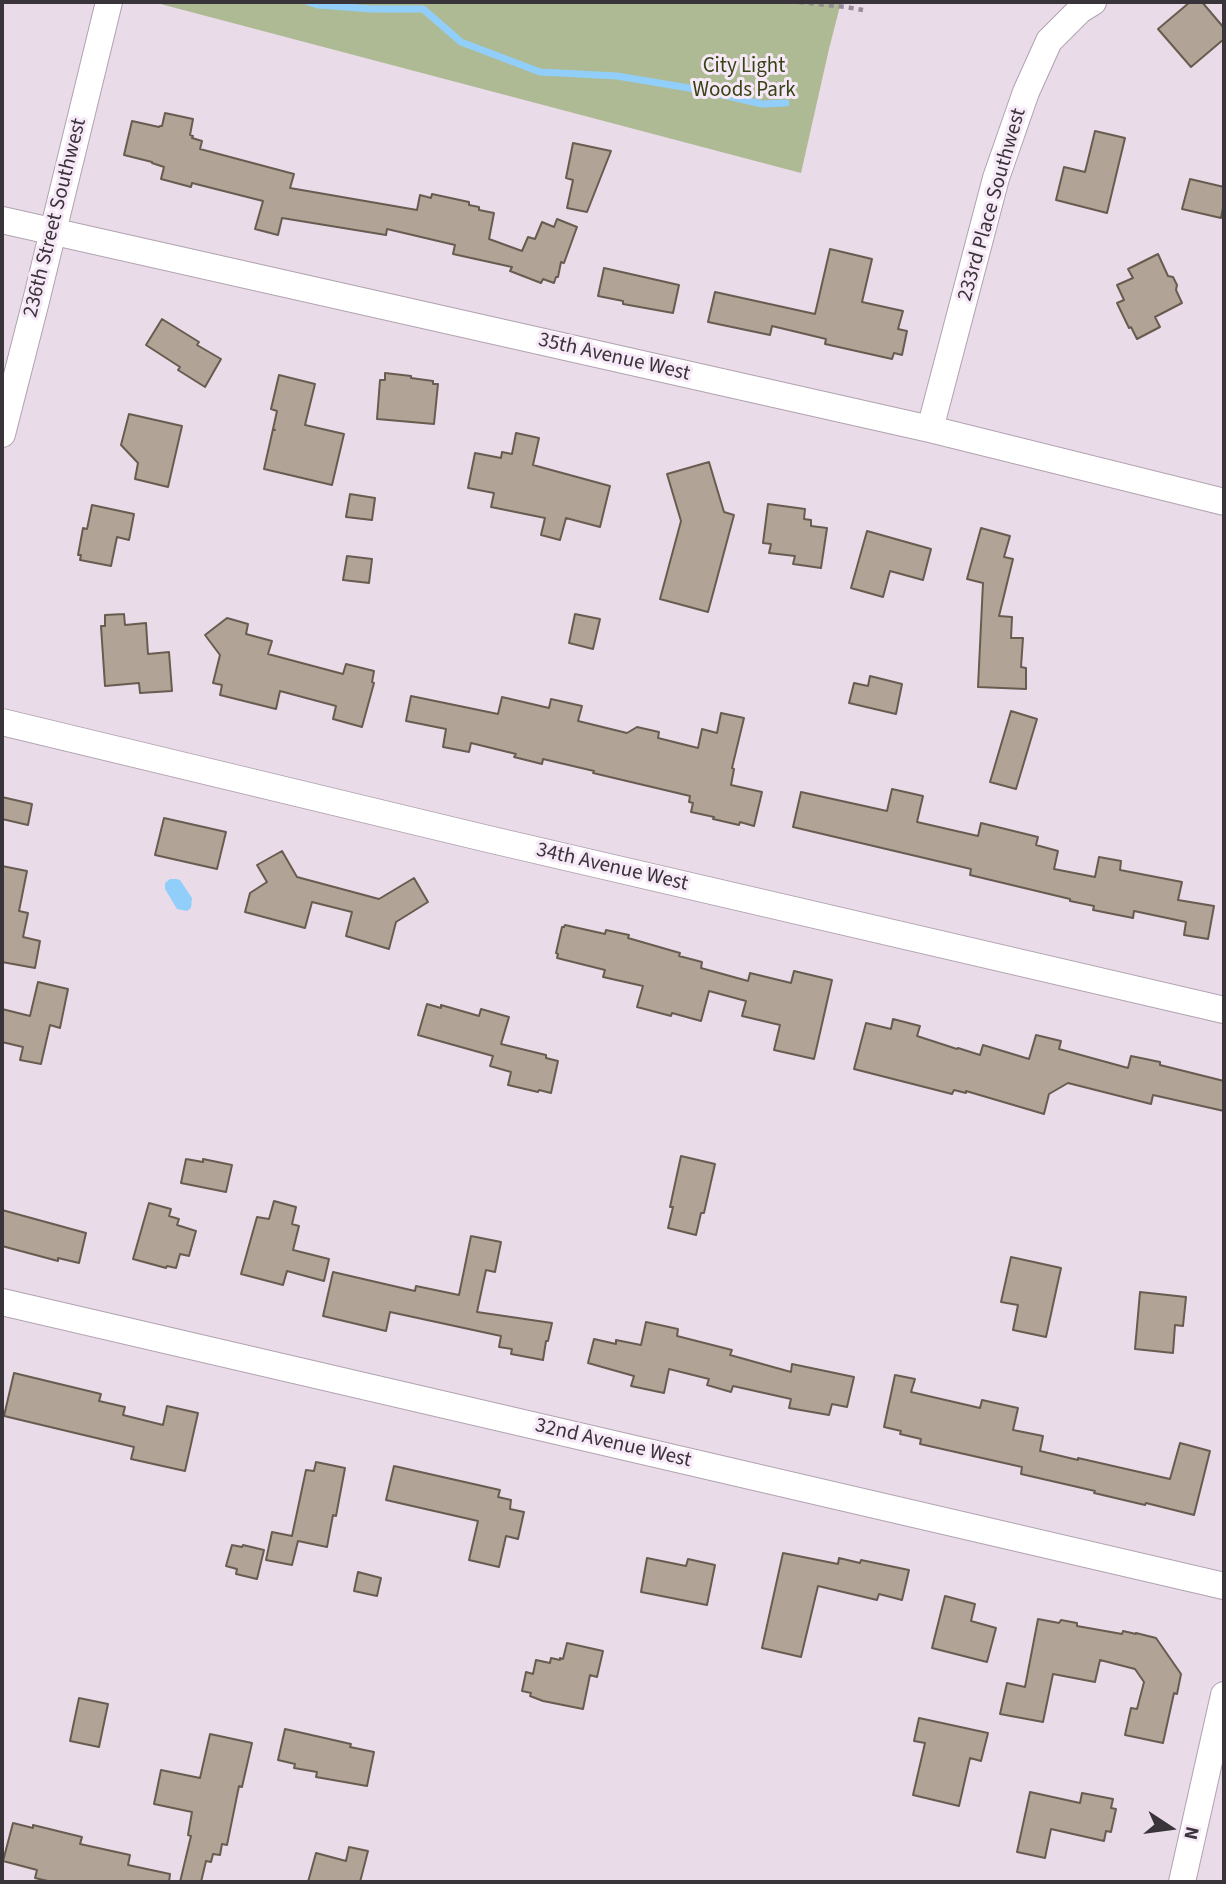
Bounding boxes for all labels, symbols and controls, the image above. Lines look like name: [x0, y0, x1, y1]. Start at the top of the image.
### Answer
park label: City Light Woods Park: [692, 54, 796, 104]
street label: 233rd Place Southwest: [953, 106, 1033, 304]
street label: 236th Street Southwest: [19, 116, 93, 320]
street label: 35th Avenue West: [536, 328, 692, 388]
street label: 34th Avenue West: [534, 838, 690, 898]
street label: 32nd Avenue West: [532, 1414, 694, 1474]
north arrow: [1135, 1793, 1205, 1863]
text: N: [1176, 1824, 1206, 1842]

